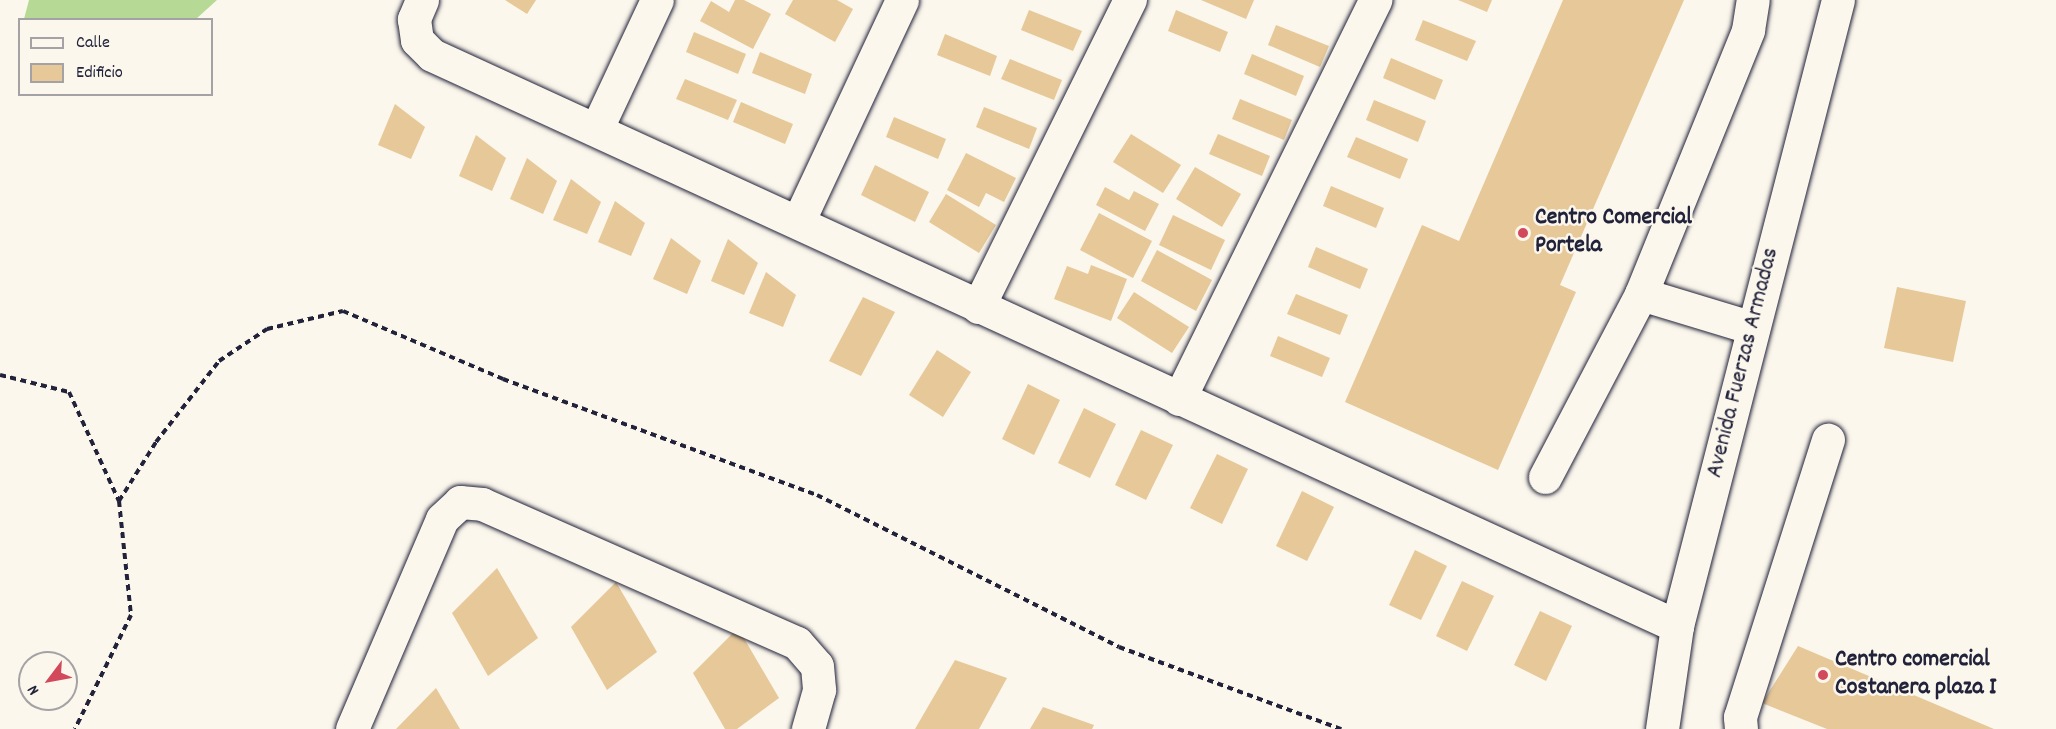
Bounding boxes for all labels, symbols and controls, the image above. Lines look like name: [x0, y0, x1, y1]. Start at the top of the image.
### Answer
legend: [18, 18, 213, 96]
text: Calle: [76, 31, 110, 56]
text: Edificio: [76, 61, 123, 86]
place label: Centro Comercial Portela: [1535, 205, 1692, 261]
marker: Centro Comercial Portela: [1516, 226, 1530, 240]
street label: Avenida Fuerzas Armadas: [1701, 245, 1787, 481]
place label: Centro comercial Costanera plaza I: [1835, 647, 1996, 703]
north arrow: [18, 651, 78, 711]
marker: Centro comercial Costanera plaza I: [1816, 668, 1830, 682]
text: N: [22, 680, 46, 699]

